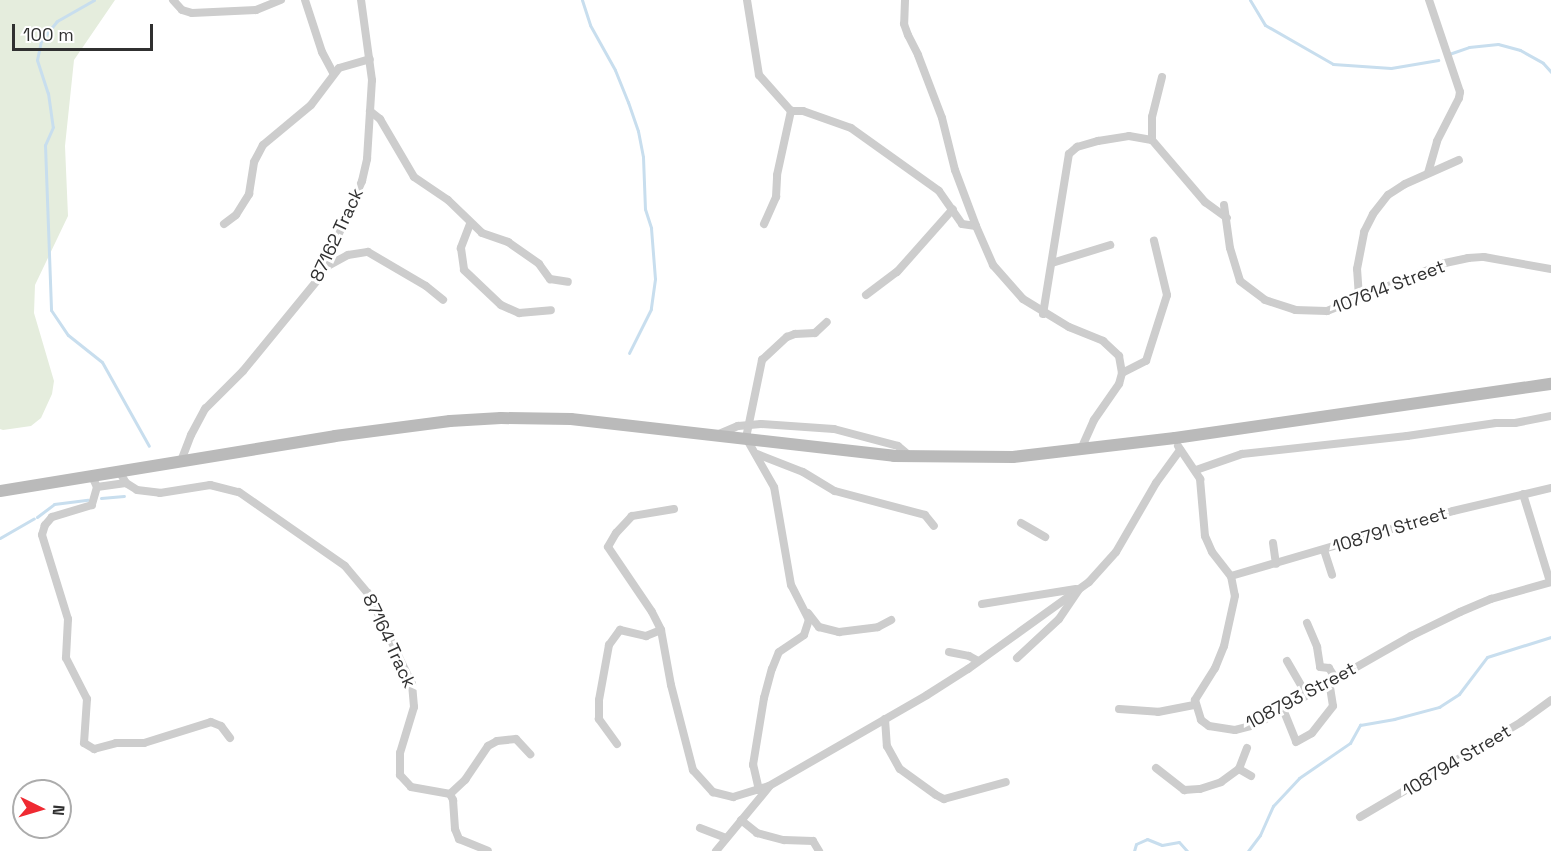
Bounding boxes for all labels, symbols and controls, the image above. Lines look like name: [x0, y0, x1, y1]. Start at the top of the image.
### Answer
scale bar: [15, 12, 156, 50]
text: 100 m: [23, 23, 74, 46]
street label: 87162 Track: [306, 185, 368, 285]
street label: 107614 Street: [1330, 256, 1448, 318]
street label: 108791 Street: [1330, 502, 1450, 558]
street label: 87164 Track: [358, 590, 420, 692]
street label: 108793 Street: [1242, 658, 1360, 734]
street label: 108794 Street: [1399, 720, 1515, 802]
north arrow: [12, 779, 72, 839]
text: N: [48, 804, 69, 817]

